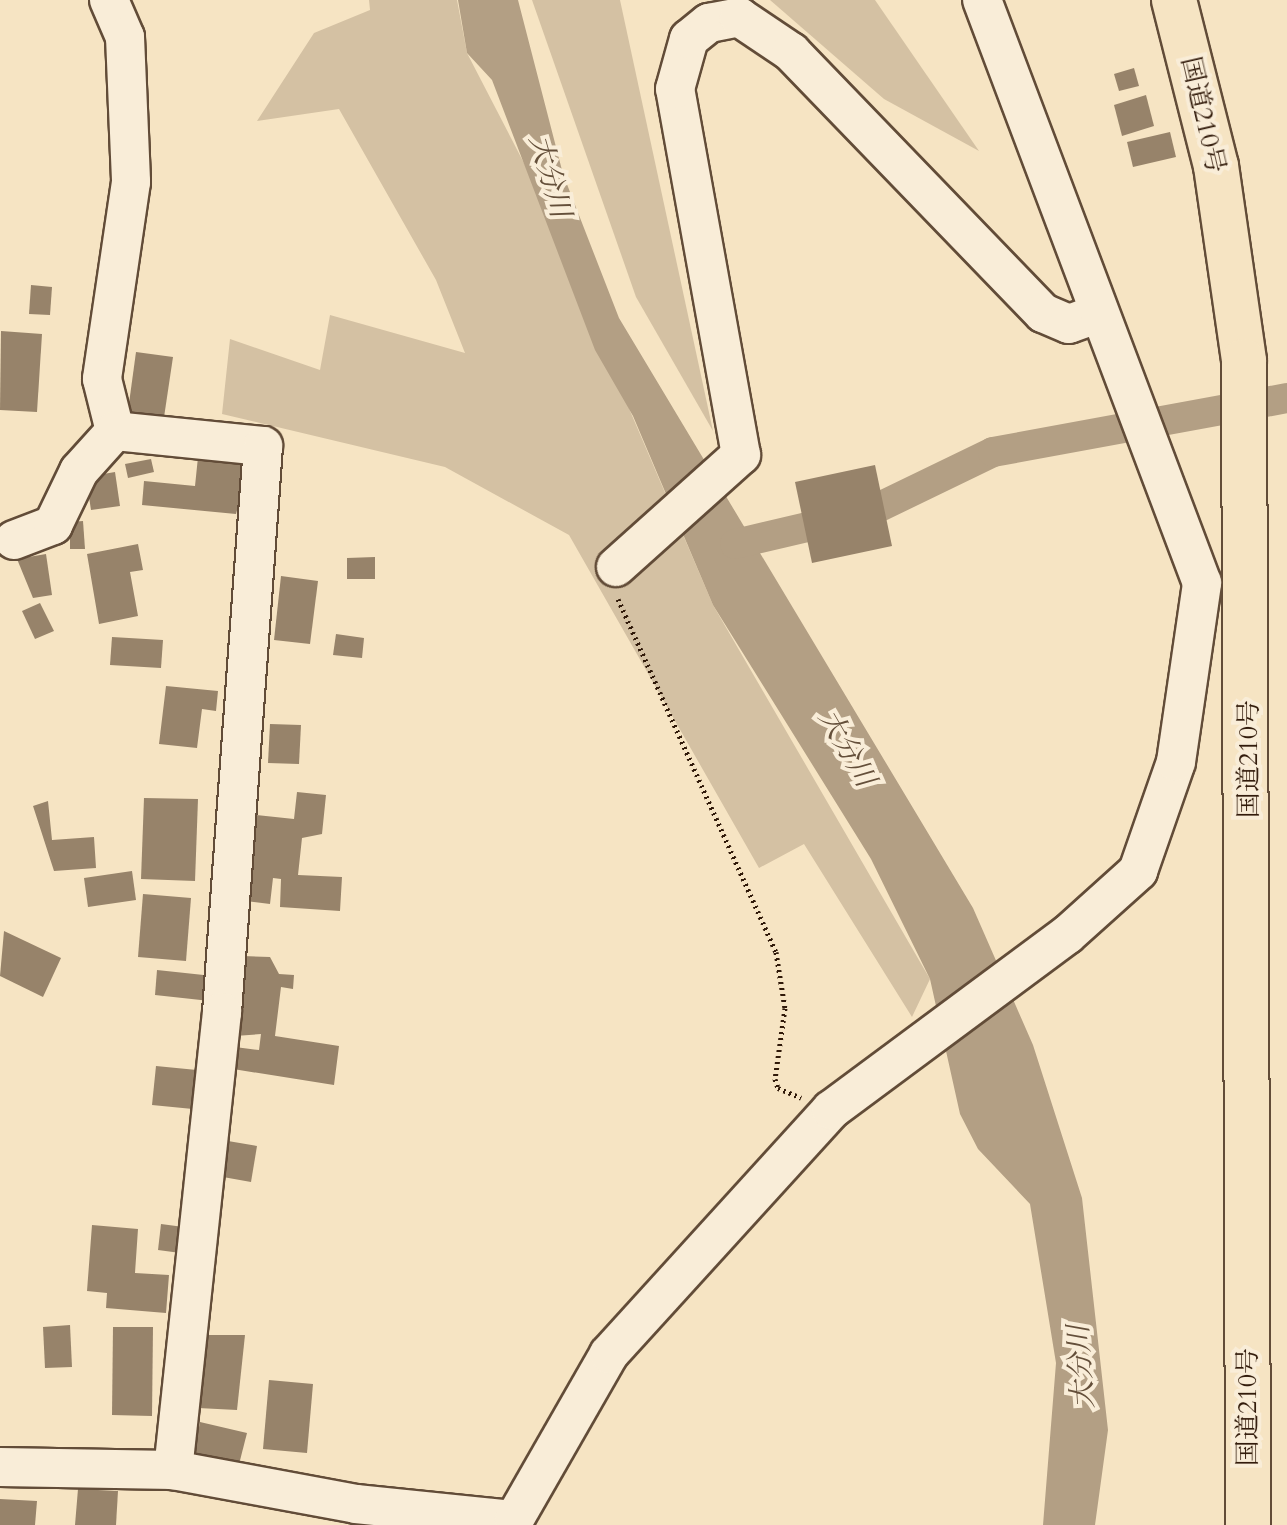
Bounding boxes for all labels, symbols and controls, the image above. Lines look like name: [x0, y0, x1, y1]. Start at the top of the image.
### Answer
street label: 国道210号: [1175, 54, 1231, 176]
water label: 大分川: [522, 131, 578, 221]
street label: 国道210号: [1233, 700, 1265, 818]
water label: 大分川: [811, 703, 883, 793]
water label: 大分川: [1061, 1324, 1101, 1410]
street label: 国道210号: [1232, 1348, 1264, 1466]

